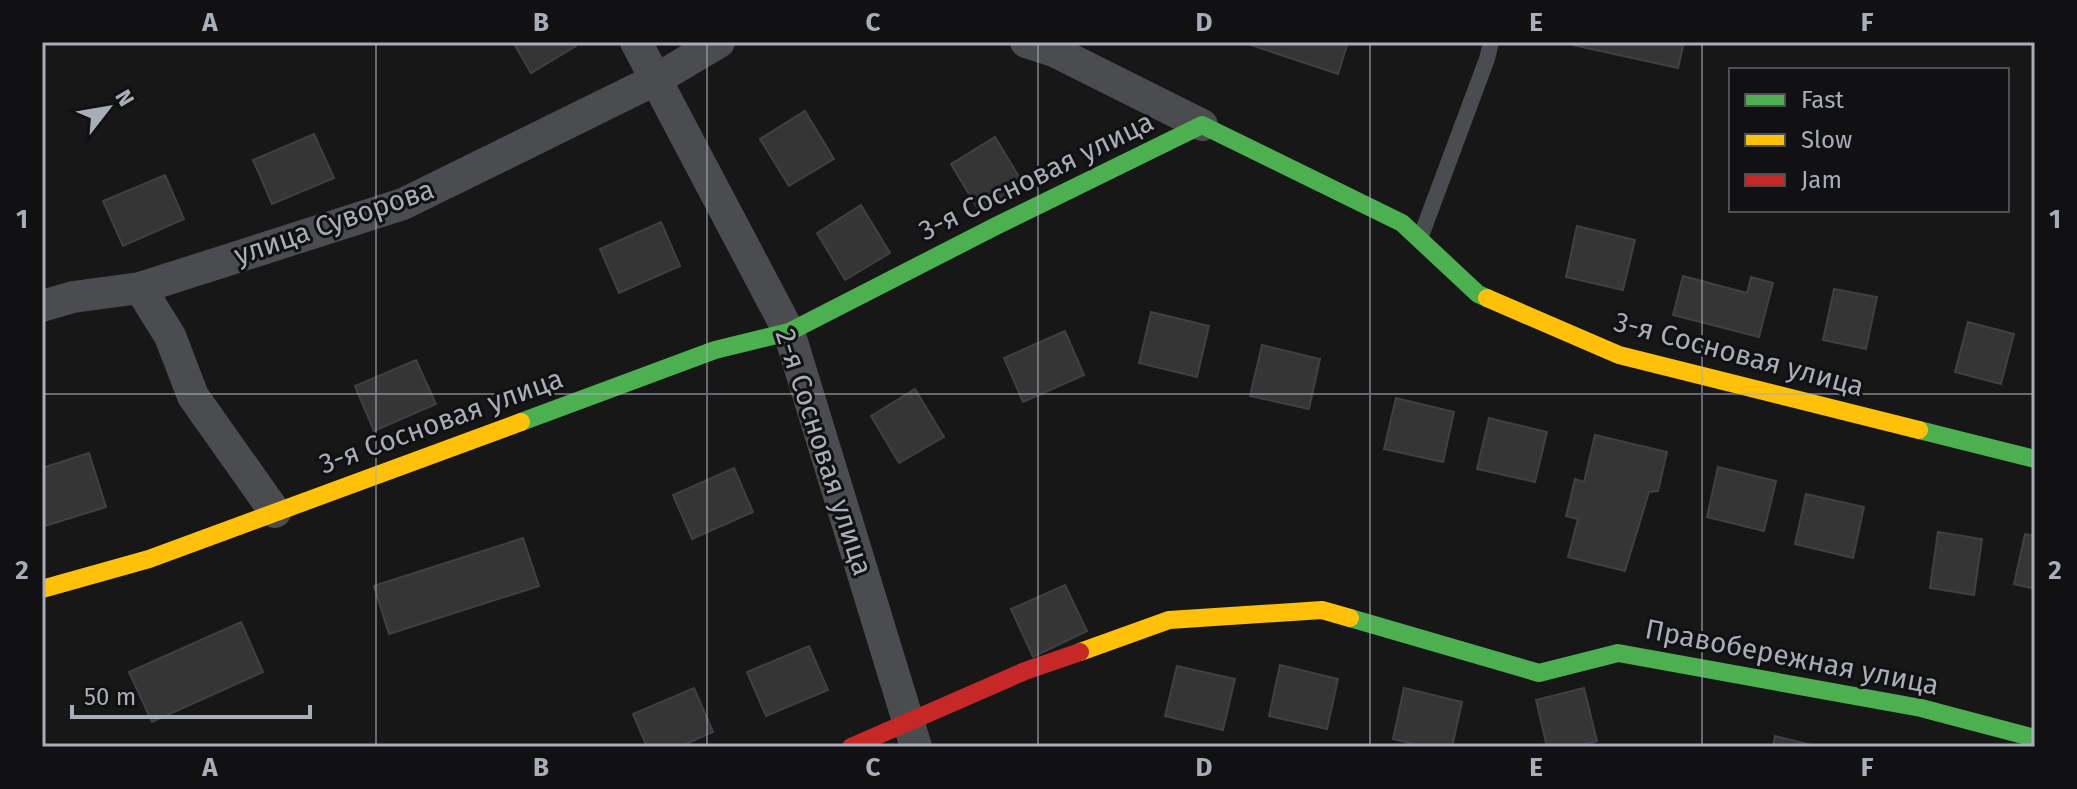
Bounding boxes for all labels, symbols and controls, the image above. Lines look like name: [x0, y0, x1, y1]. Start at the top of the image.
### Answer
text: A: [201, 7, 218, 38]
text: B: [533, 7, 549, 38]
text: C: [866, 7, 881, 38]
text: D: [1196, 7, 1213, 38]
text: E: [1529, 7, 1543, 38]
text: F: [1861, 7, 1874, 38]
north arrow: [68, 68, 148, 148]
legend: [1729, 68, 2009, 212]
text: N: [109, 85, 140, 111]
text: Fast: [1801, 86, 1844, 114]
street label: 3-я Сосновая улица: [913, 105, 1159, 247]
text: Slow: [1801, 126, 1852, 154]
text: Jam: [1801, 166, 1842, 194]
street label: улица Суворова: [230, 172, 438, 272]
text: 1: [16, 204, 28, 235]
text: 1: [2049, 204, 2061, 235]
street label: 3-я Сосновая улица: [1611, 305, 1867, 403]
street label: 2-я Сосновая улица: [769, 325, 879, 579]
street label: 3-я Сосновая улица: [315, 362, 567, 480]
text: 2: [15, 555, 29, 586]
text: 2: [2048, 555, 2062, 586]
street label: Правобережная улица: [1642, 612, 1942, 702]
scale bar: [72, 669, 310, 719]
text: 50 m: [84, 683, 136, 711]
text: A: [201, 752, 218, 783]
text: B: [533, 752, 549, 783]
text: C: [866, 752, 881, 783]
text: D: [1196, 752, 1213, 783]
text: E: [1529, 752, 1543, 783]
text: F: [1861, 752, 1874, 783]

